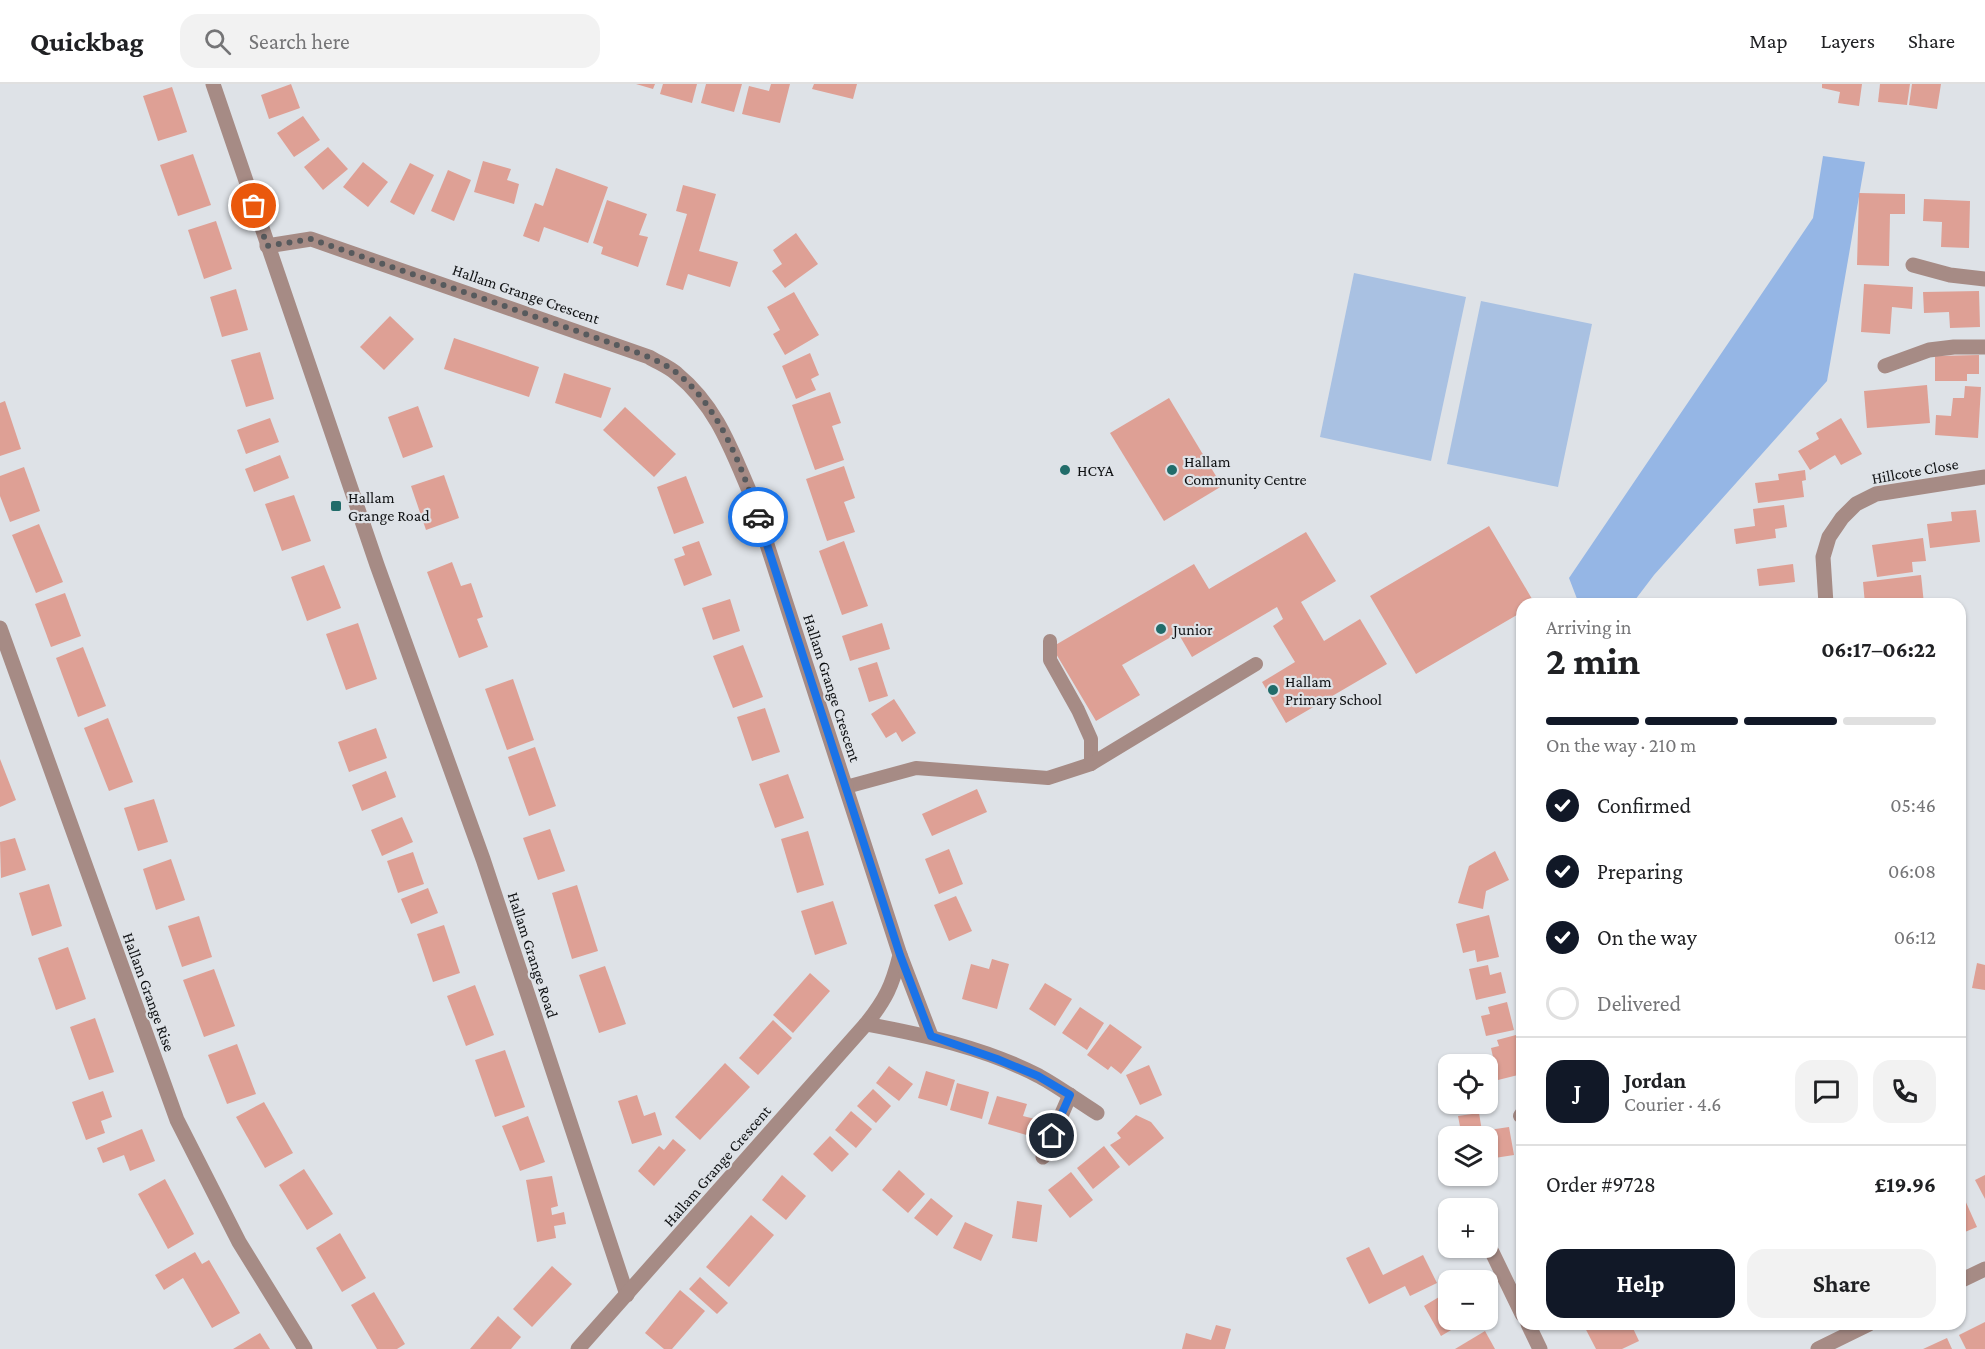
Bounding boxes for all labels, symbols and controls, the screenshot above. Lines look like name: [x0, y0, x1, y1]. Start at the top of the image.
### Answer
search box: [180, 14, 600, 68]
icon: search: [201, 25, 234, 58]
text: Quickbag: [30, 26, 144, 57]
text: Search here: [249, 29, 350, 54]
text: Map: [1749, 29, 1788, 53]
text: Layers: [1821, 29, 1875, 53]
text: Share: [1908, 29, 1955, 53]
pin: [228, 180, 279, 231]
icon: bag: [237, 189, 270, 222]
street label: Hallam Grange Crescent: [450, 261, 602, 328]
place label: Hallam Community Centre: [1184, 453, 1307, 489]
street label: Hillcote Close: [1870, 455, 1960, 487]
place label: HCYA: [1077, 462, 1115, 479]
marker: HCYA: [1058, 463, 1072, 477]
marker: Hallam Community Centre: [1165, 463, 1179, 477]
courier: [728, 487, 788, 547]
place label: Hallam Grange Road: [348, 489, 430, 525]
marker: Hallam Grange Road: [329, 499, 343, 513]
icon: car: [742, 501, 775, 534]
street label: Hallam Grange Crescent: [799, 612, 864, 765]
text: Arriving in: [1546, 616, 1631, 638]
place label: Junior: [1171, 621, 1213, 639]
marker: Junior: [1154, 622, 1168, 636]
text: 06:17–06:22: [1821, 637, 1936, 662]
text: 2 min: [1546, 639, 1640, 682]
place label: Hallam Primary School: [1285, 673, 1382, 709]
marker: Hallam Primary School: [1266, 683, 1280, 697]
text: On the way · 210 m: [1546, 734, 1696, 756]
icon: check: [1546, 789, 1579, 822]
text: Confirmed: [1597, 793, 1691, 818]
text: 05:46: [1890, 794, 1936, 816]
icon: check: [1546, 855, 1579, 888]
text: Preparing: [1597, 859, 1683, 884]
text: 06:08: [1888, 860, 1936, 882]
street label: Hallam Grange Road: [504, 890, 562, 1021]
icon: check: [1546, 921, 1579, 954]
text: On the way: [1597, 925, 1697, 950]
text: 06:12: [1894, 926, 1936, 948]
street label: Hallam Grange Rise: [119, 930, 178, 1054]
text: Delivered: [1597, 991, 1681, 1016]
map controls: [1438, 1054, 1498, 1330]
button: locate: [1438, 1054, 1498, 1114]
button: chat: [1795, 1060, 1858, 1123]
button: phone: [1873, 1060, 1936, 1123]
text: Jordan: [1624, 1068, 1686, 1093]
text: J: [1574, 1079, 1581, 1104]
text: Courier · 4.6: [1624, 1093, 1722, 1115]
street label: Hallam Grange Crescent: [660, 1102, 775, 1230]
pin: [1026, 1110, 1077, 1161]
icon: home: [1035, 1119, 1068, 1152]
button: layers: [1438, 1126, 1498, 1186]
text: Order #9728: [1546, 1172, 1656, 1197]
text: £19.96: [1875, 1172, 1936, 1197]
button: +: [1438, 1198, 1498, 1258]
button: Help: [1546, 1249, 1735, 1318]
button: Share: [1747, 1249, 1936, 1318]
button: −: [1438, 1270, 1498, 1330]

